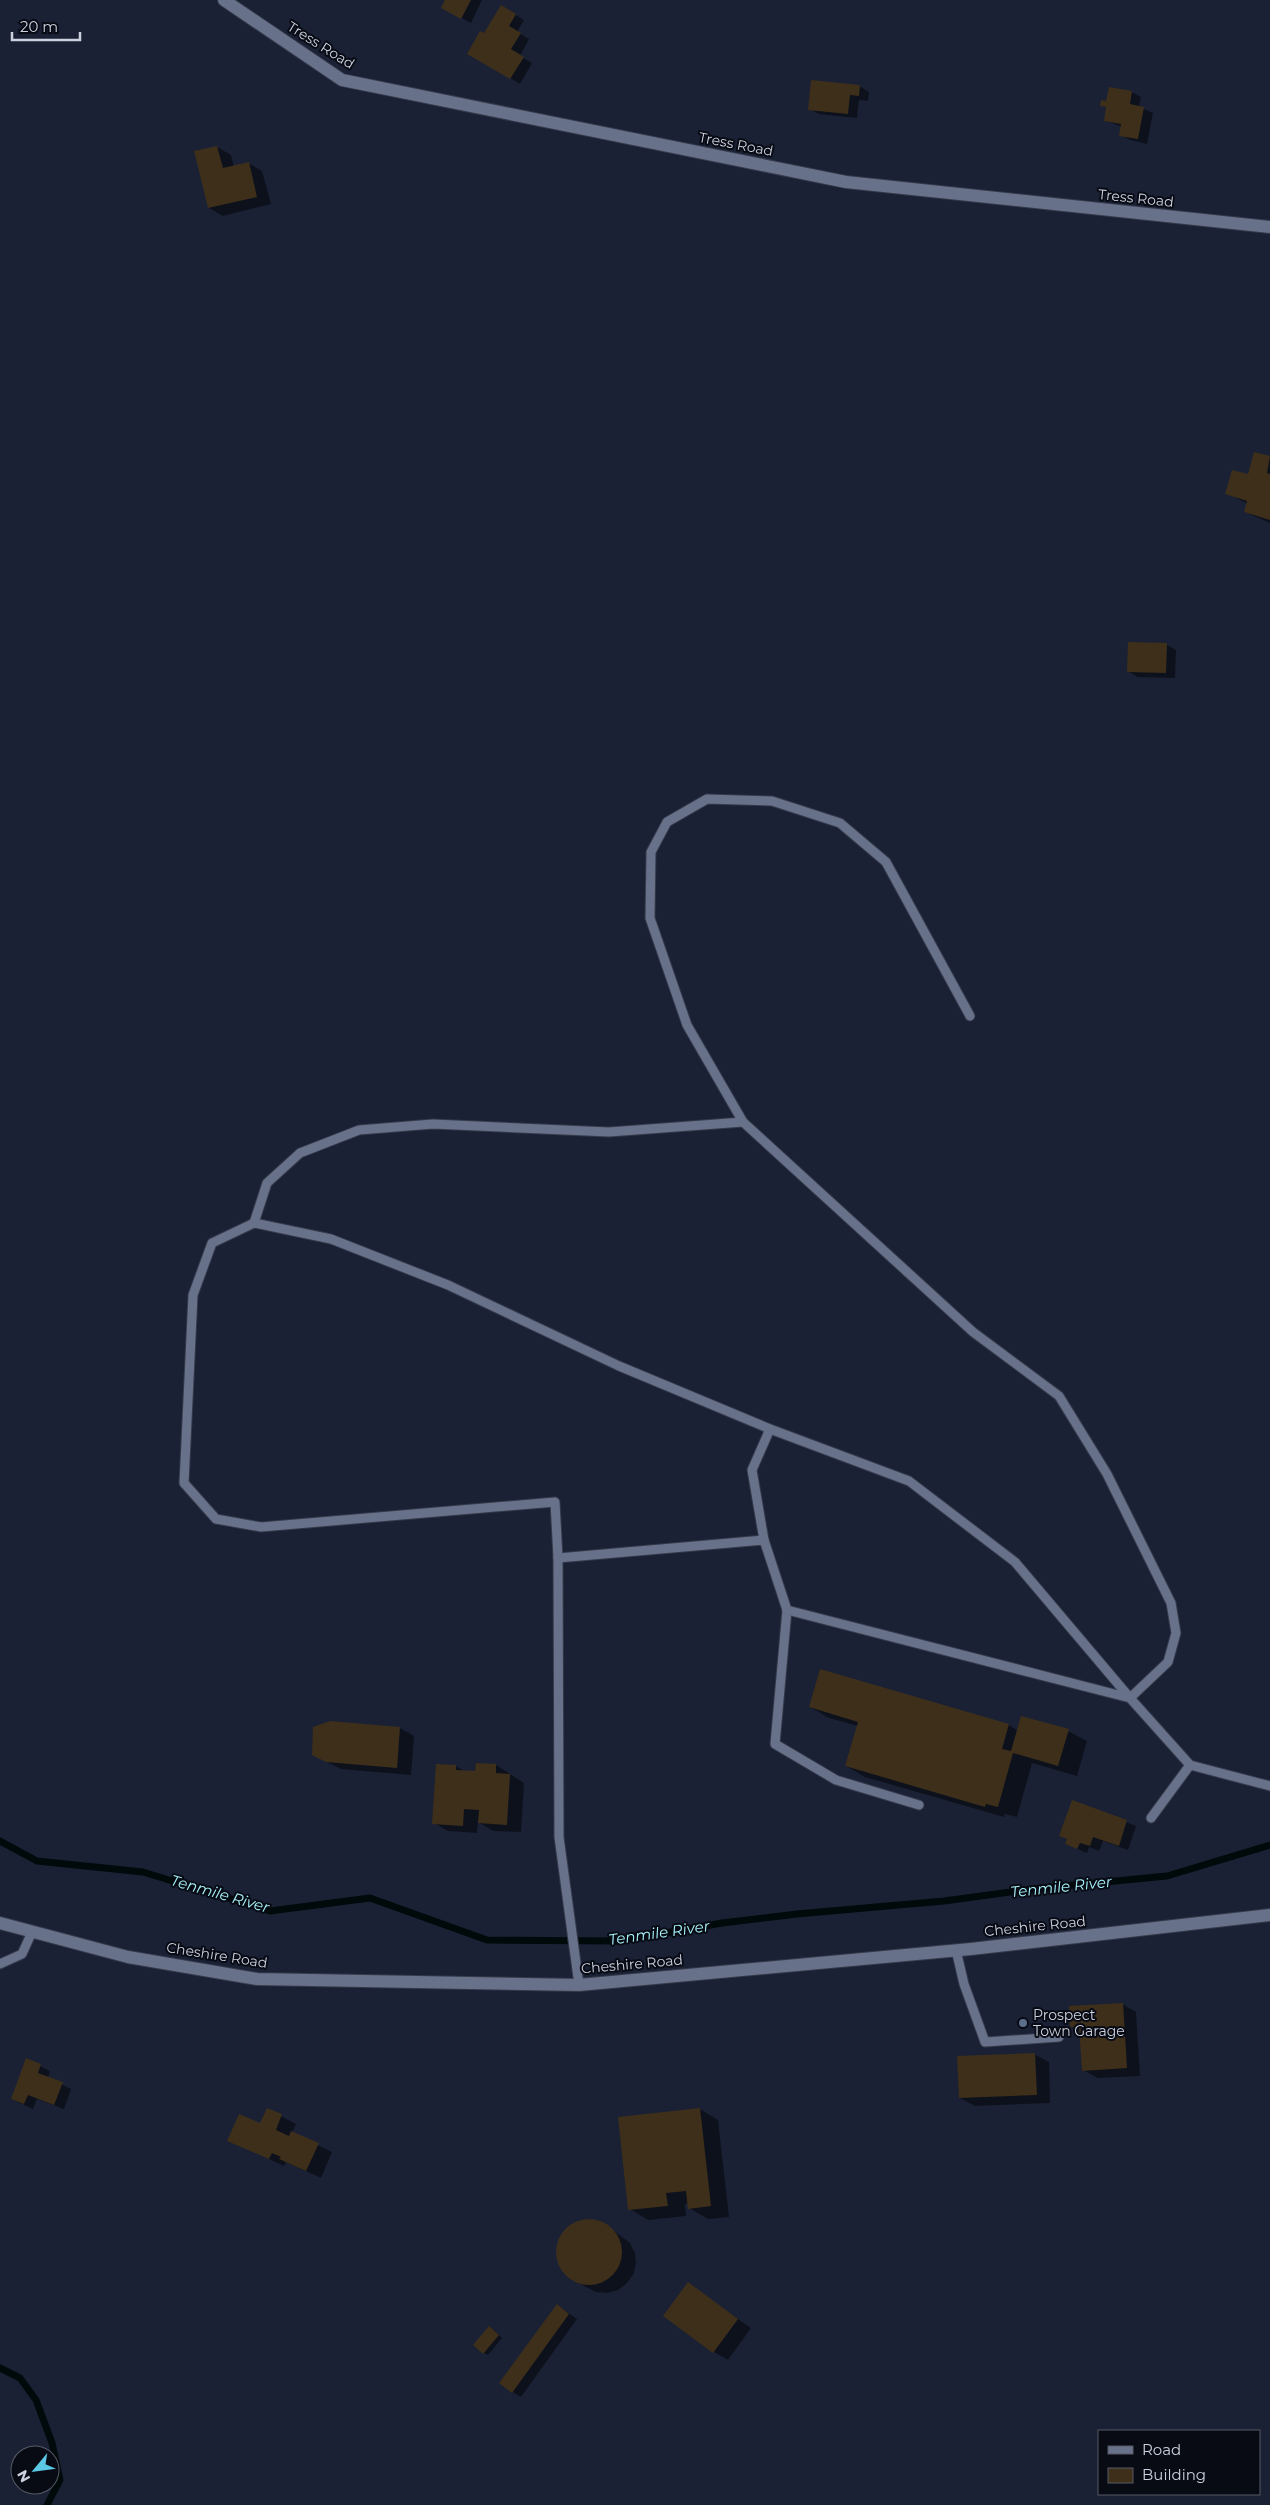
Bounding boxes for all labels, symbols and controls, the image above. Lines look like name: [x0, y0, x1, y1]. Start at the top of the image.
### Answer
scale bar: [12, 10, 80, 42]
text: 20 m: [20, 17, 58, 36]
street label: Tress Road: [284, 17, 358, 73]
street label: Tress Road: [697, 128, 775, 160]
street label: Tress Road: [1097, 185, 1175, 211]
water label: Tenmile River: [169, 1870, 273, 1917]
water label: Tenmile River: [1009, 1872, 1114, 1901]
street label: Cheshire Road: [983, 1912, 1087, 1940]
water label: Tenmile River: [607, 1916, 712, 1949]
street label: Cheshire Road: [165, 1938, 269, 1972]
street label: Cheshire Road: [580, 1951, 684, 1977]
place label: Prospect Town Garage: [1033, 2006, 1125, 2040]
marker: Prospect Town Garage: [1017, 2017, 1029, 2029]
legend: [1098, 2430, 1260, 2495]
text: Road: [1142, 2440, 1181, 2459]
north arrow: [10, 2445, 60, 2495]
text: Building: [1142, 2465, 1206, 2484]
text: N: [13, 2467, 34, 2486]

